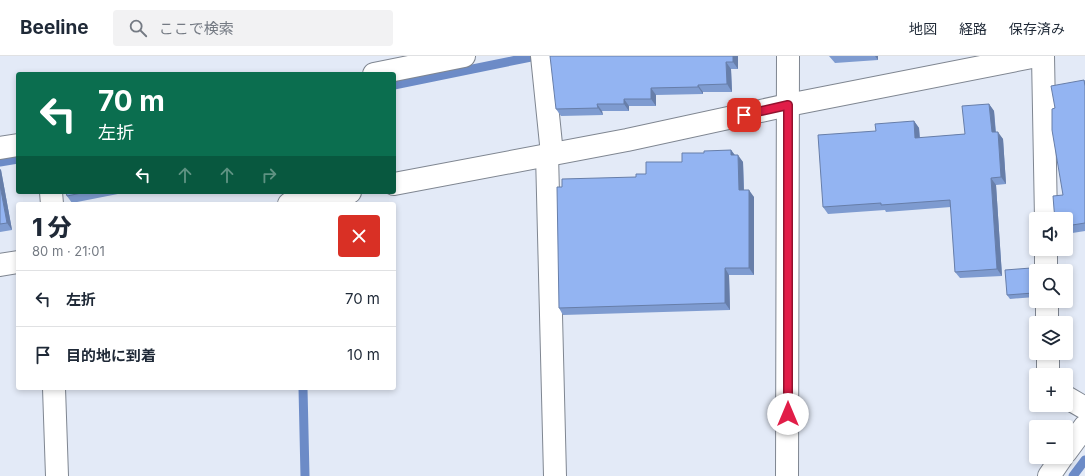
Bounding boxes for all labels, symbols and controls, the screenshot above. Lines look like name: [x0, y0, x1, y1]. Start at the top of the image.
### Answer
search box: [113, 10, 393, 46]
text: Beeline: [20, 16, 89, 39]
icon: search: [127, 17, 149, 39]
text: ここで検索: [159, 19, 234, 38]
text: 地図: [909, 20, 937, 37]
text: 経路: [959, 20, 987, 37]
text: 保存済み: [1009, 20, 1065, 37]
text: 70 m: [98, 84, 165, 118]
icon: left: [32, 88, 84, 140]
pin: [727, 98, 761, 132]
icon: arrive: [733, 104, 755, 126]
text: 左折: [98, 122, 134, 143]
icon: left: [132, 164, 154, 186]
icon: ahead: [174, 164, 196, 186]
icon: ahead: [216, 164, 238, 186]
icon: right: [258, 164, 280, 186]
map controls: [1029, 212, 1073, 464]
button: sound: [1029, 212, 1073, 256]
text: 1 分: [32, 213, 72, 242]
button: close: [338, 215, 380, 257]
text: 80 m · 21:01: [32, 243, 105, 259]
button: search: [1029, 264, 1073, 308]
icon: left: [32, 288, 54, 310]
text: 70 m: [345, 289, 380, 308]
text: 左折: [66, 290, 96, 309]
button: layers: [1029, 316, 1073, 360]
icon: arrive: [32, 344, 54, 366]
text: 10 m: [347, 345, 380, 364]
text: 目的地に到着: [66, 346, 156, 365]
button: +: [1029, 368, 1073, 412]
position arrow: [767, 393, 809, 435]
button: −: [1029, 420, 1073, 464]

